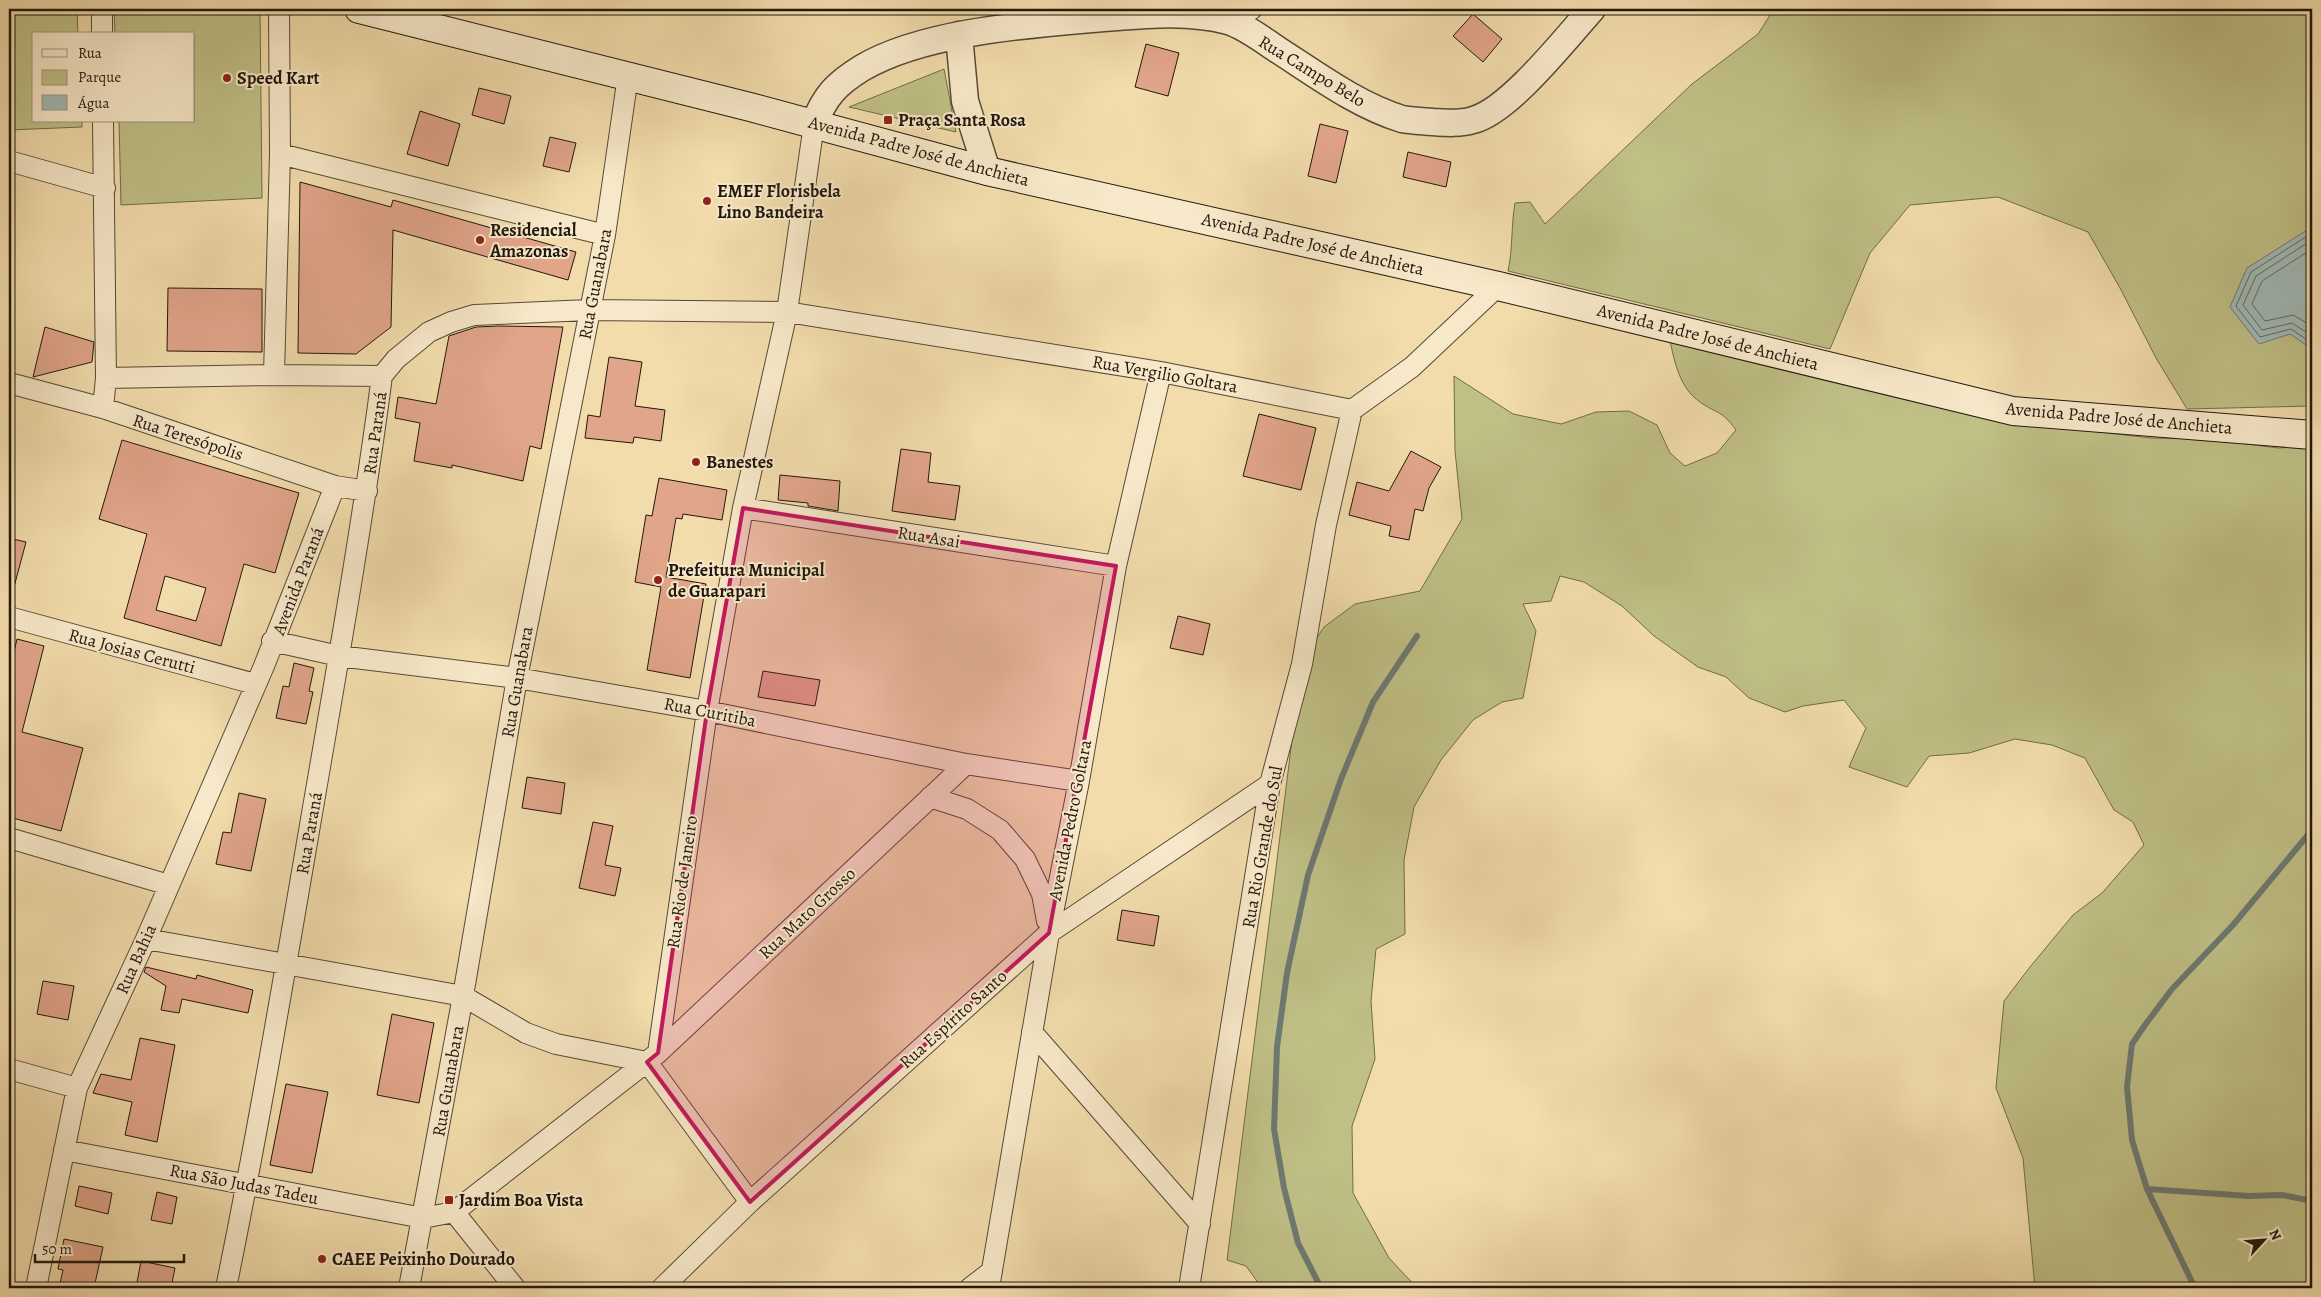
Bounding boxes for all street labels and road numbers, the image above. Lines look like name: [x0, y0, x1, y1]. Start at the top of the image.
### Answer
street label: Rua Campo Belo: [1254, 30, 1370, 112]
street label: Avenida Padre José de Anchieta: [805, 110, 1033, 192]
street label: Avenida Padre José de Anchieta: [1199, 206, 1427, 281]
street label: Rua Guanabara: [572, 226, 618, 342]
street label: Avenida Padre José de Anchieta: [1594, 298, 1822, 376]
street label: Rua Vergilio Goltara: [1090, 349, 1240, 399]
street label: Rua Paraná: [357, 389, 393, 476]
street label: Avenida Padre José de Anchieta: [2004, 396, 2234, 440]
street label: Rua Teresópolis: [130, 408, 246, 466]
street label: Rua Asai: [896, 520, 962, 554]
street label: Avenida Paraná: [266, 523, 330, 639]
street label: Rua Josias Cerutti: [66, 623, 198, 679]
street label: Rua Guanabara: [495, 624, 539, 740]
street label: Rua Curitiba: [662, 691, 759, 733]
street label: Avenida Pedro Goltara: [1042, 737, 1097, 903]
street label: Rua Rio Grande do Sul: [1236, 763, 1288, 930]
street label: Rua Paraná: [290, 789, 328, 876]
street label: Rua Rio de Janeiro: [661, 814, 703, 950]
street label: Rua Mato Grosso: [753, 862, 861, 964]
street label: Rua Bahia: [110, 920, 162, 998]
street label: Rua Espírito Santo: [894, 964, 1012, 1074]
street label: Rua Guanabara: [426, 1023, 470, 1139]
street label: Rua São Judas Tadeu: [168, 1158, 321, 1210]

